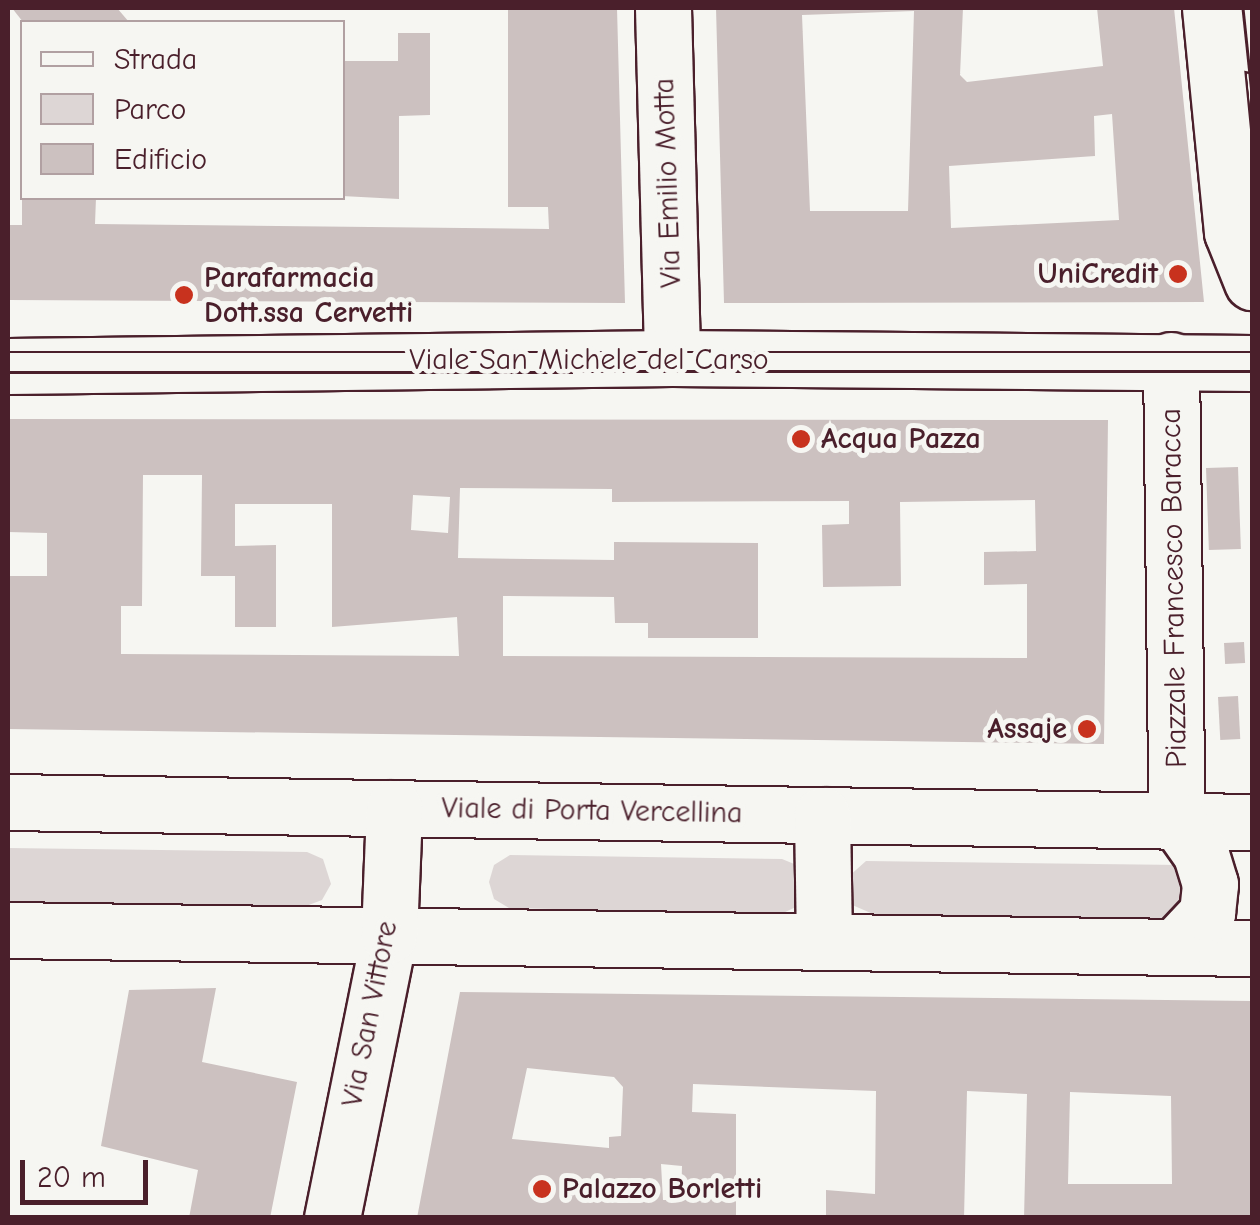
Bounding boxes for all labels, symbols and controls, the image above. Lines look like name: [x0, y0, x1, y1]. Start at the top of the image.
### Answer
legend: [20, 20, 345, 200]
text: Strada: [114, 42, 197, 77]
street label: Via Emilio Motta: [646, 77, 690, 289]
text: Parco: [114, 92, 186, 127]
text: Edificio: [114, 142, 207, 177]
place label: UniCredit: [1038, 256, 1158, 292]
place label: Parafarmacia Dott.ssa Cervetti: [204, 260, 413, 330]
marker: UniCredit: [1167, 263, 1189, 285]
marker: Parafarmacia Dott.ssa Cervetti: [173, 284, 195, 306]
street label: Viale San Michele del Carso: [409, 342, 769, 378]
street label: Piazzale Francesco Baracca: [1153, 408, 1195, 768]
place label: Acqua Pazza: [821, 421, 981, 457]
marker: Acqua Pazza: [790, 428, 812, 450]
place label: Assaje: [987, 711, 1067, 747]
marker: Assaje: [1076, 718, 1098, 740]
street label: Viale di Porta Vercellina: [441, 790, 743, 832]
street label: Via San Vittore: [334, 918, 406, 1110]
scale bar: [25, 1140, 152, 1202]
text: 20 m: [37, 1160, 106, 1195]
place label: Palazzo Borletti: [562, 1171, 762, 1207]
marker: Palazzo Borletti: [531, 1178, 553, 1200]

